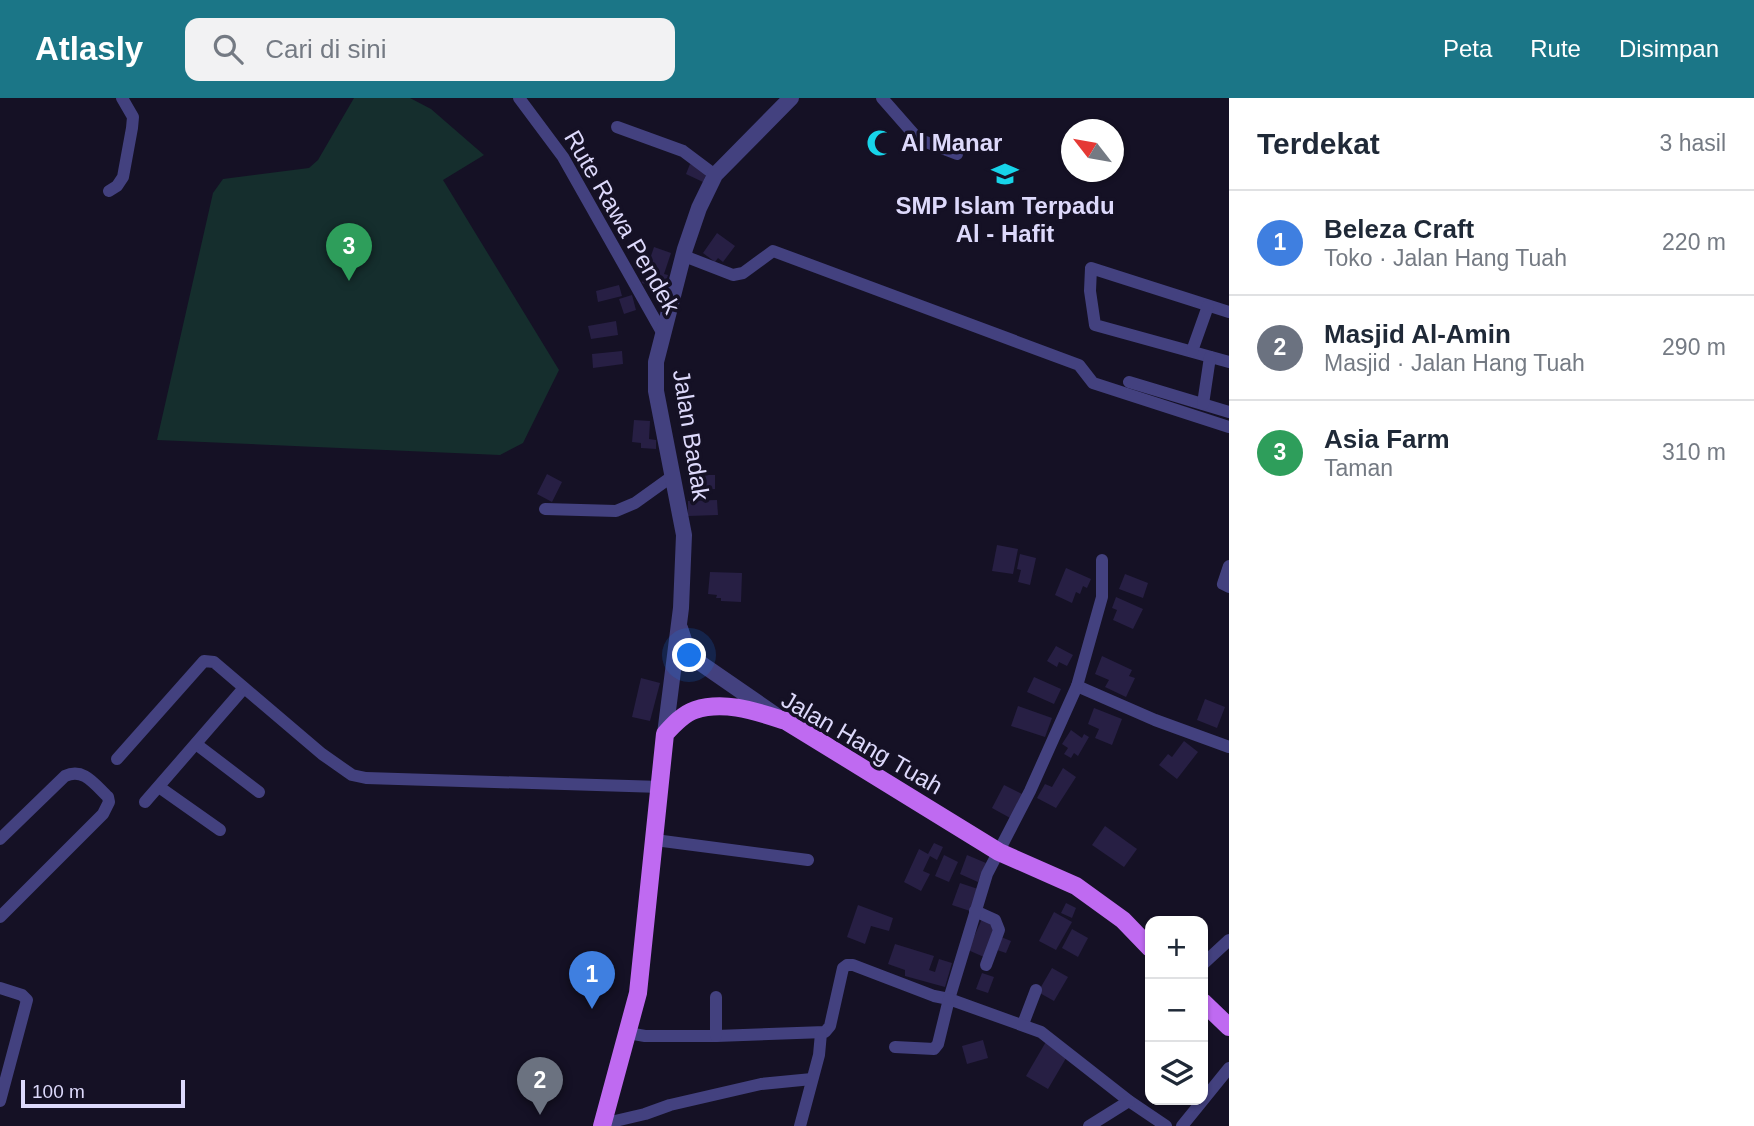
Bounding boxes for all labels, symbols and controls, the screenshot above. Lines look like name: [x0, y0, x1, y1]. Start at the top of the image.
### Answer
search box: [185, 18, 675, 81]
text: Atlasly: [35, 30, 143, 67]
icon: search: [209, 30, 247, 68]
text: Cari di sini: [265, 34, 387, 64]
text: Peta: [1443, 35, 1492, 62]
text: Rute: [1530, 35, 1581, 62]
text: Disimpan: [1619, 35, 1719, 62]
north arrow: [1061, 119, 1124, 182]
street label: Rute Rawa Pendek: [559, 125, 686, 319]
text: Terdekat: [1257, 127, 1380, 160]
mosque icon: Al Manar: [865, 128, 895, 158]
place label: Al Manar: [901, 129, 1002, 156]
text: 3 hasil: [1660, 130, 1726, 156]
school or university icon: SMP Islam Terpadu Al - Hafit: [990, 159, 1020, 189]
place label: SMP Islam Terpadu Al - Hafit: [895, 192, 1115, 247]
text: Beleza Craft: [1324, 214, 1474, 244]
pin: 3: [326, 223, 372, 281]
text: 1: [1274, 229, 1286, 255]
text: 220 m: [1662, 229, 1726, 255]
text: Toko · Jalan Hang Tuah: [1324, 245, 1567, 271]
text: Masjid Al-Amin: [1324, 319, 1511, 349]
text: 2: [1274, 334, 1286, 360]
text: 290 m: [1662, 334, 1726, 360]
text: Masjid · Jalan Hang Tuah: [1324, 350, 1585, 376]
street label: Jalan Badak: [668, 368, 715, 503]
text: Asia Farm: [1324, 424, 1450, 454]
text: 3: [1274, 439, 1286, 465]
text: 310 m: [1662, 439, 1726, 465]
text: Taman: [1324, 455, 1393, 481]
your location: [672, 638, 706, 672]
street label: Jalan Hang Tuah: [777, 686, 948, 800]
map controls: [1145, 916, 1208, 1105]
button: +: [1145, 916, 1208, 979]
pin: 1: [569, 951, 615, 1009]
button: −: [1145, 979, 1208, 1042]
button: layers: [1145, 1042, 1208, 1105]
pin: 2: [517, 1057, 563, 1115]
scale bar: [21, 1077, 186, 1109]
text: 100 m: [32, 1081, 85, 1102]

